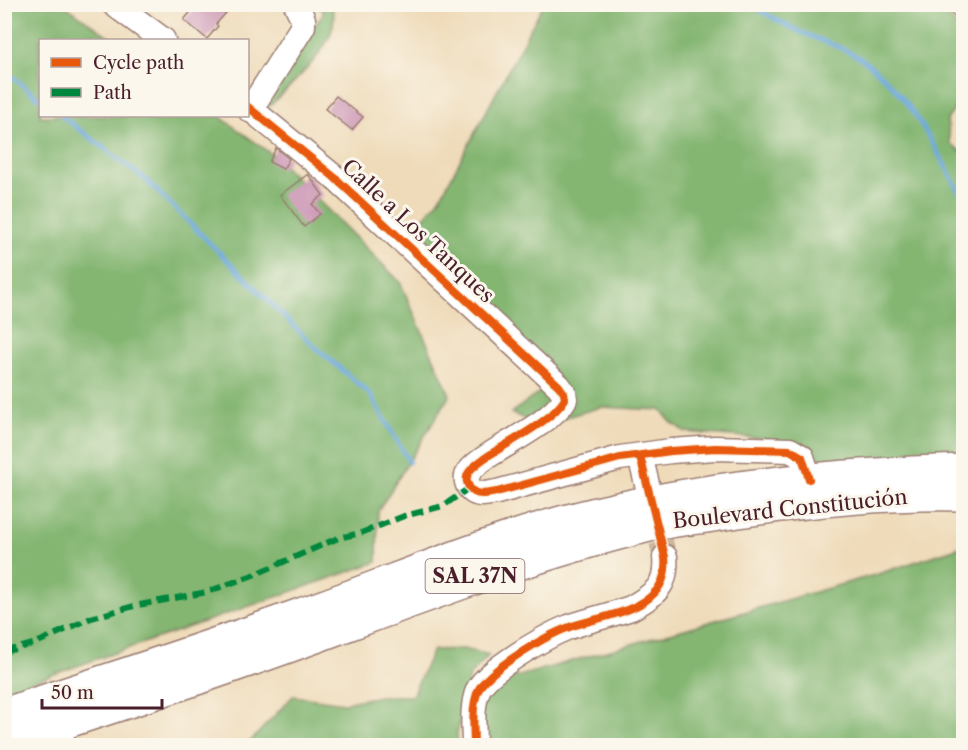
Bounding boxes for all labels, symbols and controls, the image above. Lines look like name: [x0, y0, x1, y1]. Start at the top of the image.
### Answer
legend: [39, 39, 249, 117]
text: Cycle path: [93, 52, 184, 74]
text: Path: [93, 82, 132, 104]
street label: Calle a Los Tanques: [337, 154, 500, 308]
street label: Boulevard Constitución: [671, 484, 908, 533]
road number: SAL 37N: [426, 559, 524, 593]
scale bar: [42, 672, 162, 710]
text: 50 m: [51, 682, 94, 704]

